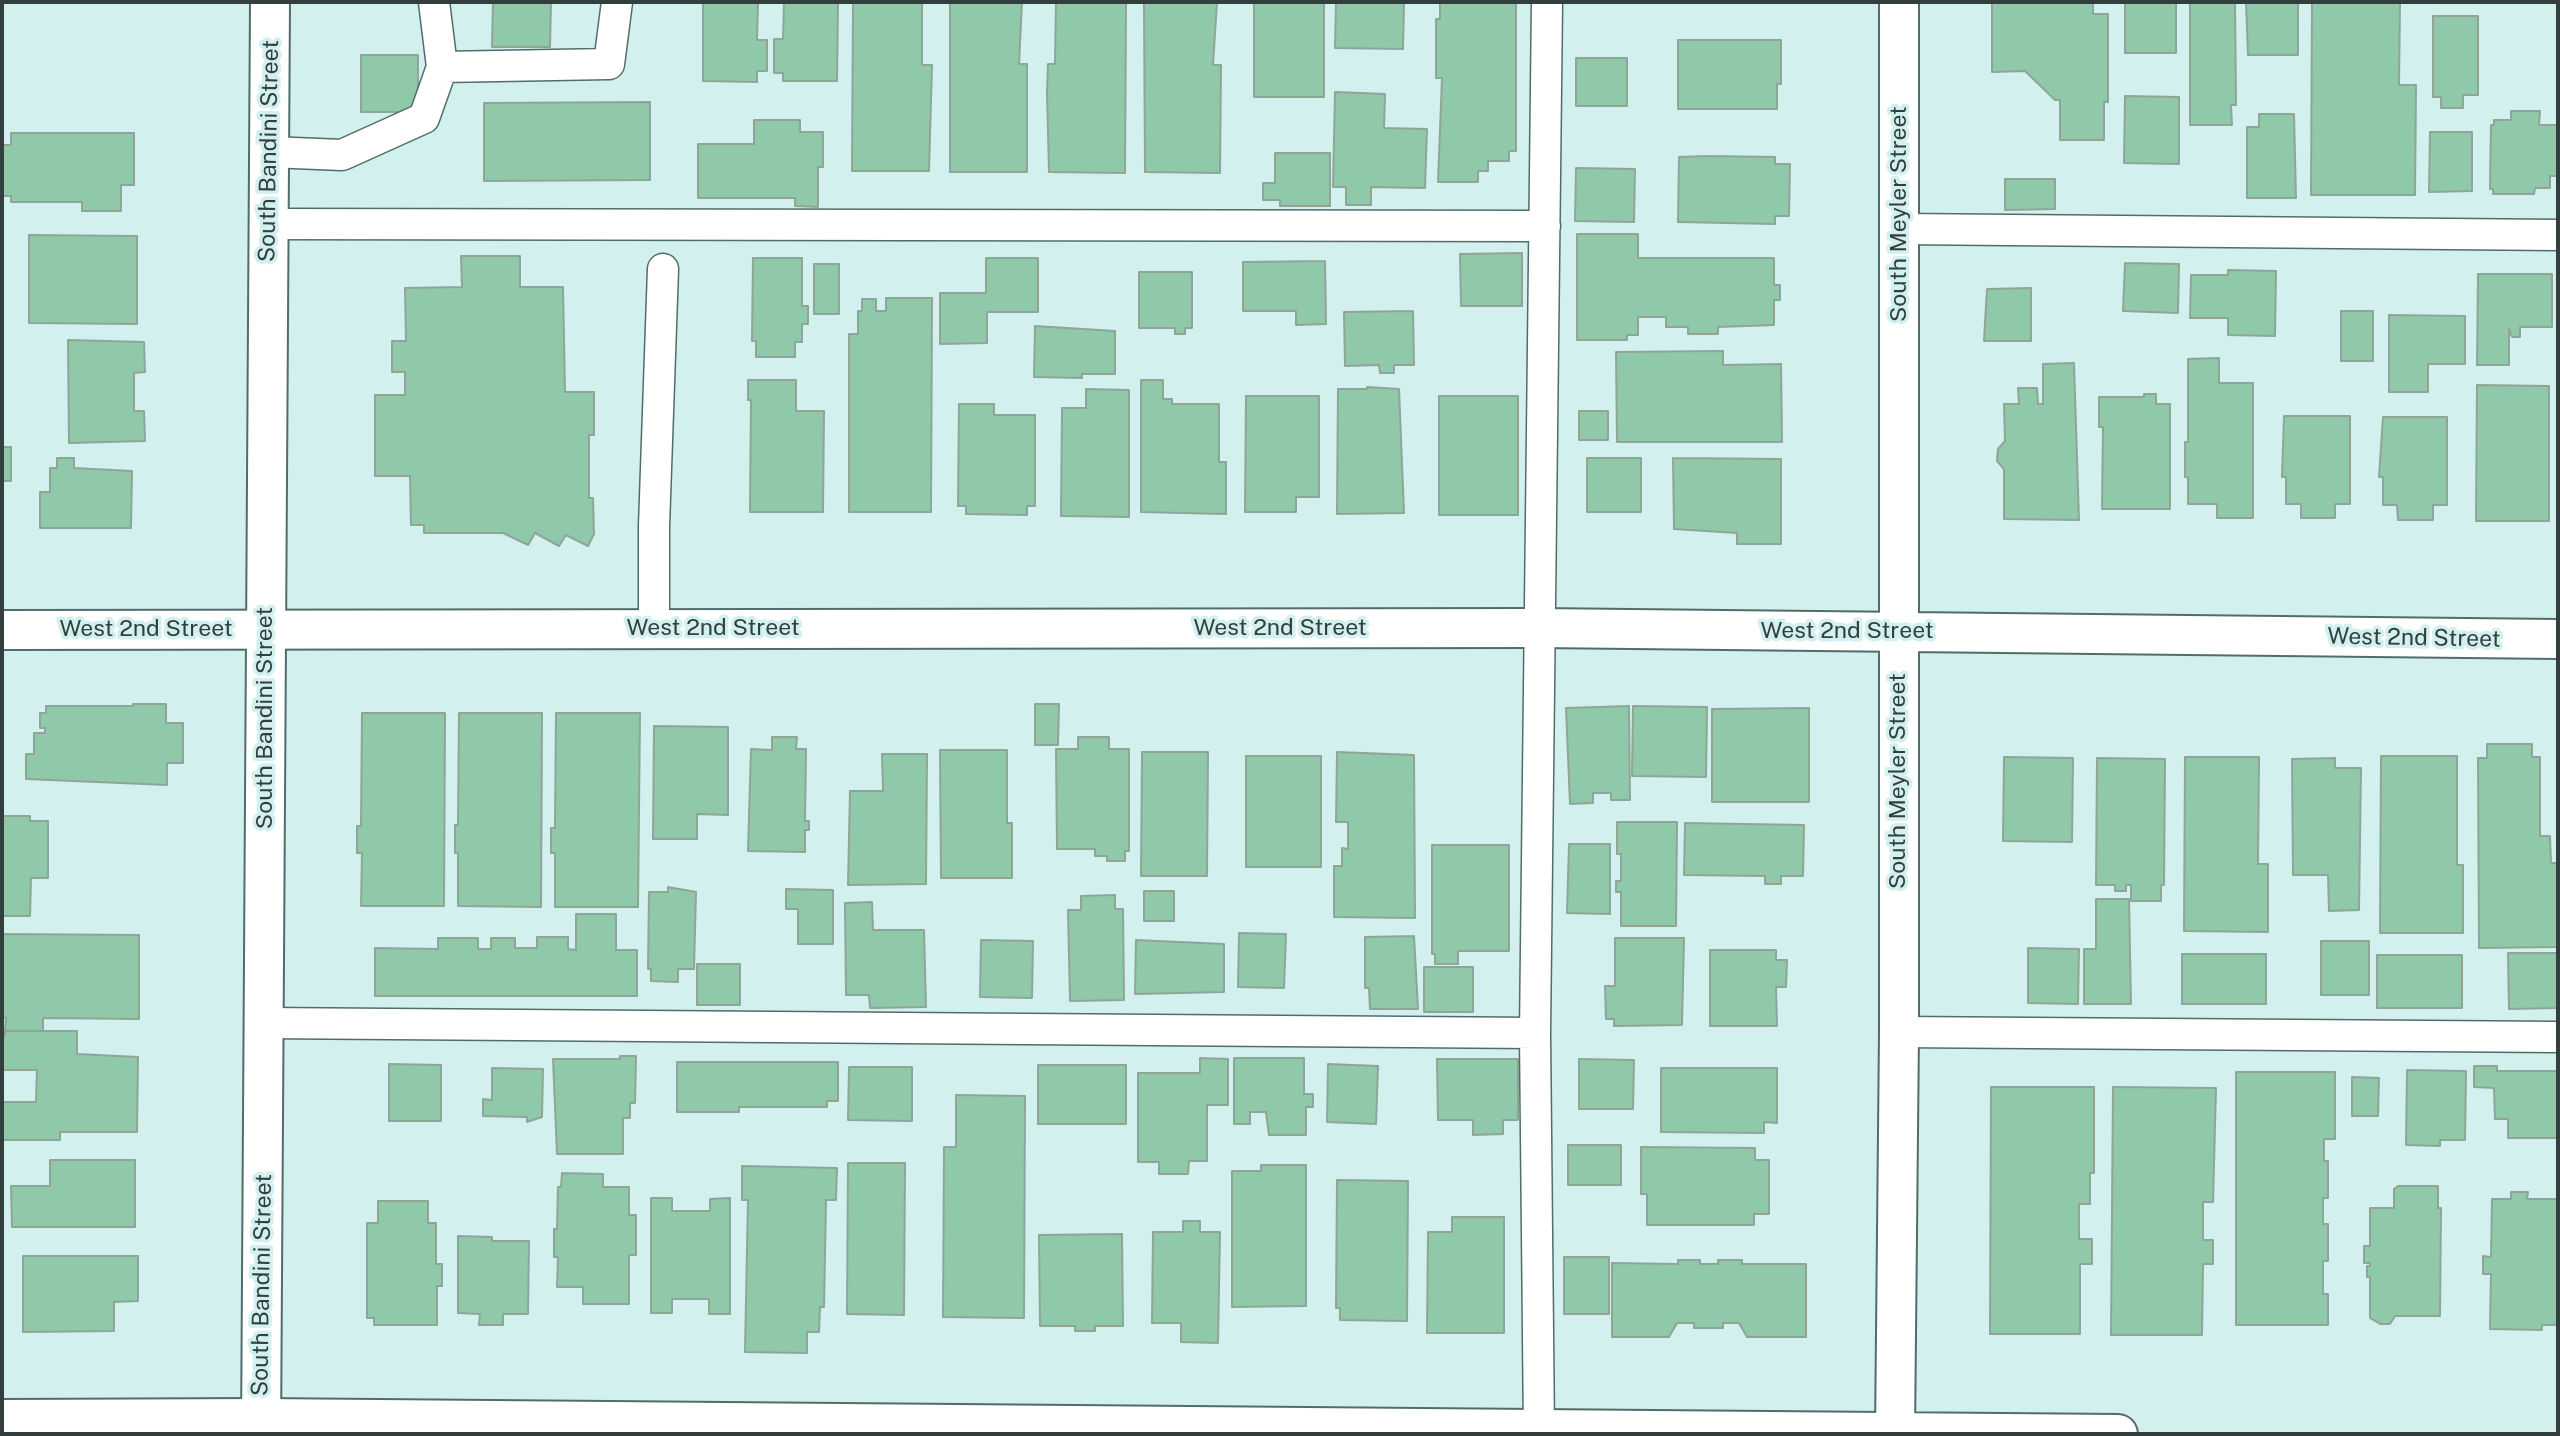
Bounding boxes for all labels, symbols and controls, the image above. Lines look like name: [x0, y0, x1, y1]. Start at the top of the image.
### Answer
street label: South Bandini Street: [253, 40, 285, 262]
street label: South Meyler Street: [1885, 106, 1913, 322]
street label: South Bandini Street: [251, 607, 279, 829]
street label: West 2nd Street: [626, 614, 800, 642]
street label: West 2nd Street: [1193, 614, 1367, 642]
street label: West 2nd Street: [59, 615, 233, 643]
street label: West 2nd Street: [1760, 617, 1934, 645]
street label: West 2nd Street: [2327, 623, 2501, 653]
street label: South Meyler Street: [1884, 673, 1912, 889]
street label: South Bandini Street: [246, 1174, 278, 1396]

